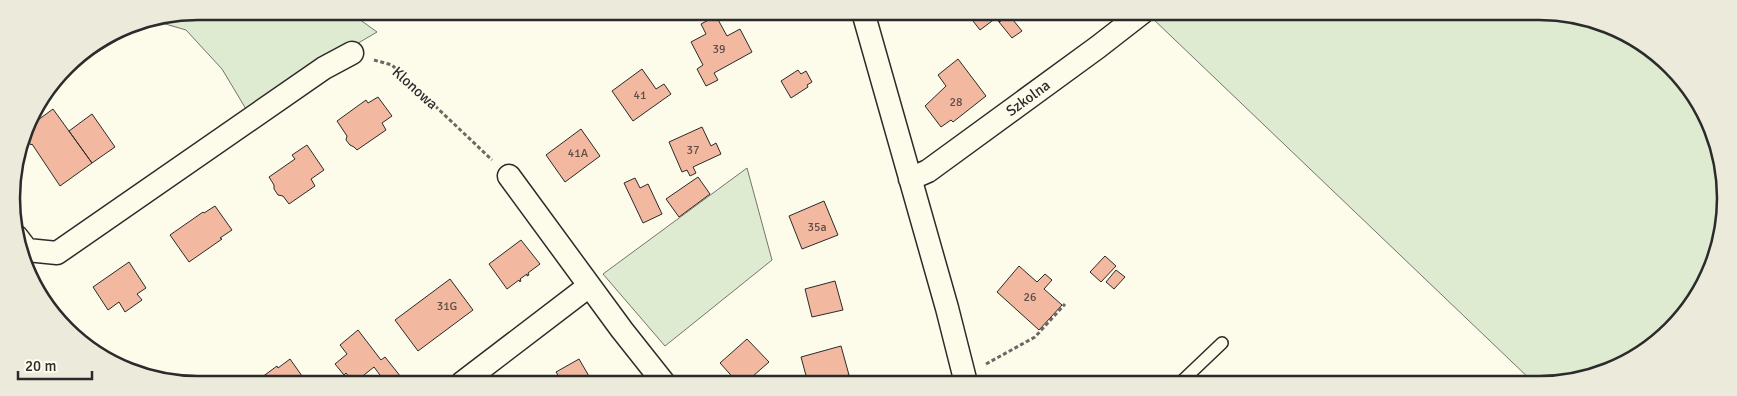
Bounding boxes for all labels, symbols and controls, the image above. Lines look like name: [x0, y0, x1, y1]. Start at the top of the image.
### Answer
house number: 39: [713, 42, 725, 57]
street label: Klonowa: [388, 63, 442, 113]
street label: Szkolna: [1002, 76, 1054, 120]
house number: 41: [634, 88, 646, 103]
house number: 28: [950, 95, 962, 110]
house number: 37: [687, 143, 699, 158]
house number: 41A: [568, 146, 589, 161]
house number: 35a: [807, 220, 827, 235]
house number: 26: [1024, 290, 1036, 305]
house number: 31G: [437, 299, 457, 314]
scale bar: [18, 348, 91, 380]
text: 20 m: [25, 357, 56, 375]

